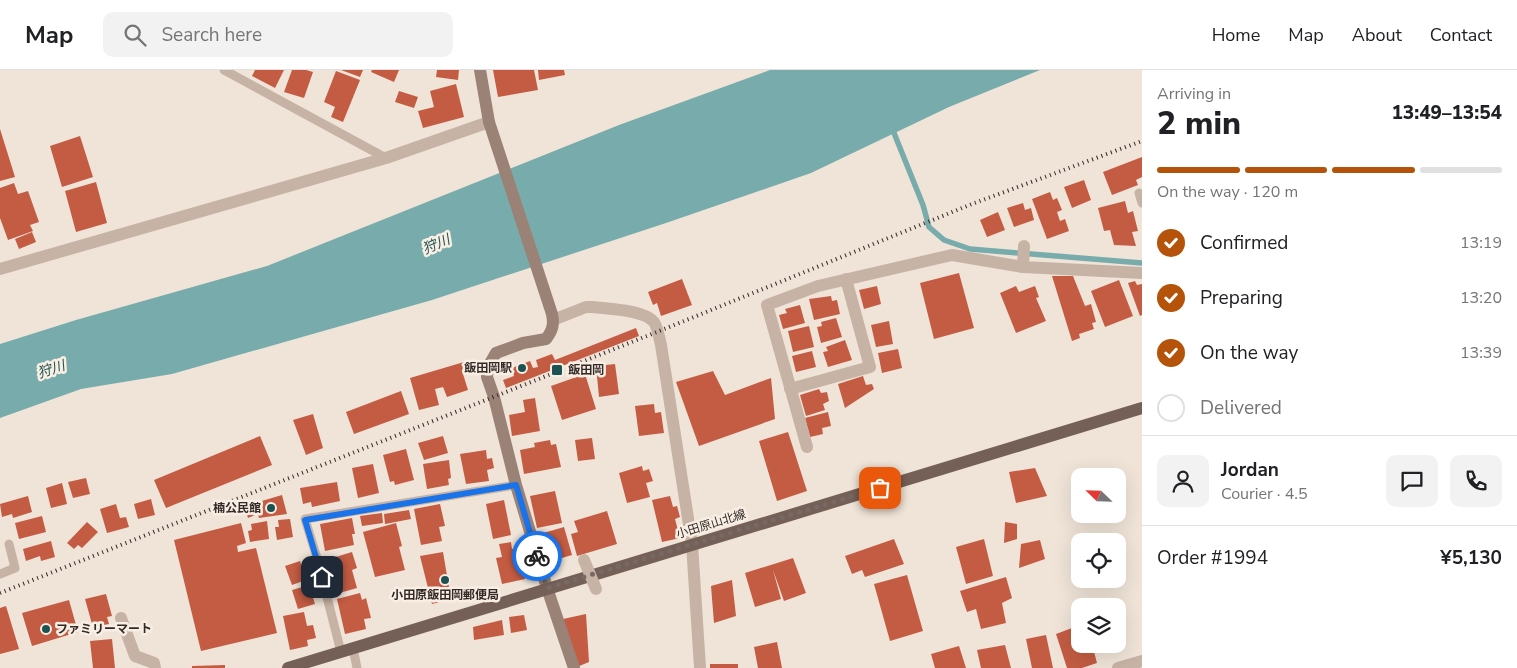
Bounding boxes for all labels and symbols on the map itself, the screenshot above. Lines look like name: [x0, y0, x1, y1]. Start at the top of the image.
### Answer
water label: 狩川: [420, 229, 455, 259]
water label: 狩川: [35, 355, 69, 383]
place label: 飯田岡駅: [464, 360, 512, 376]
marker: 飯田岡駅: [516, 362, 528, 374]
place label: 飯田岡: [568, 362, 604, 378]
marker: 飯田岡: [550, 363, 564, 377]
pin: [859, 467, 901, 509]
north arrow: [1071, 468, 1126, 522]
place label: 楠公民館: [213, 500, 261, 516]
marker: 楠公民館: [265, 502, 277, 514]
street label: 小田原山北線: [674, 506, 748, 542]
courier: [512, 531, 562, 581]
pin: [301, 556, 343, 598]
marker: 小田原飯田岡郵便局: [439, 574, 451, 586]
place label: 小田原飯田岡郵便局: [391, 587, 499, 603]
place label: ファミリーマート: [56, 621, 152, 637]
marker: ファミリーマート: [40, 623, 52, 635]

